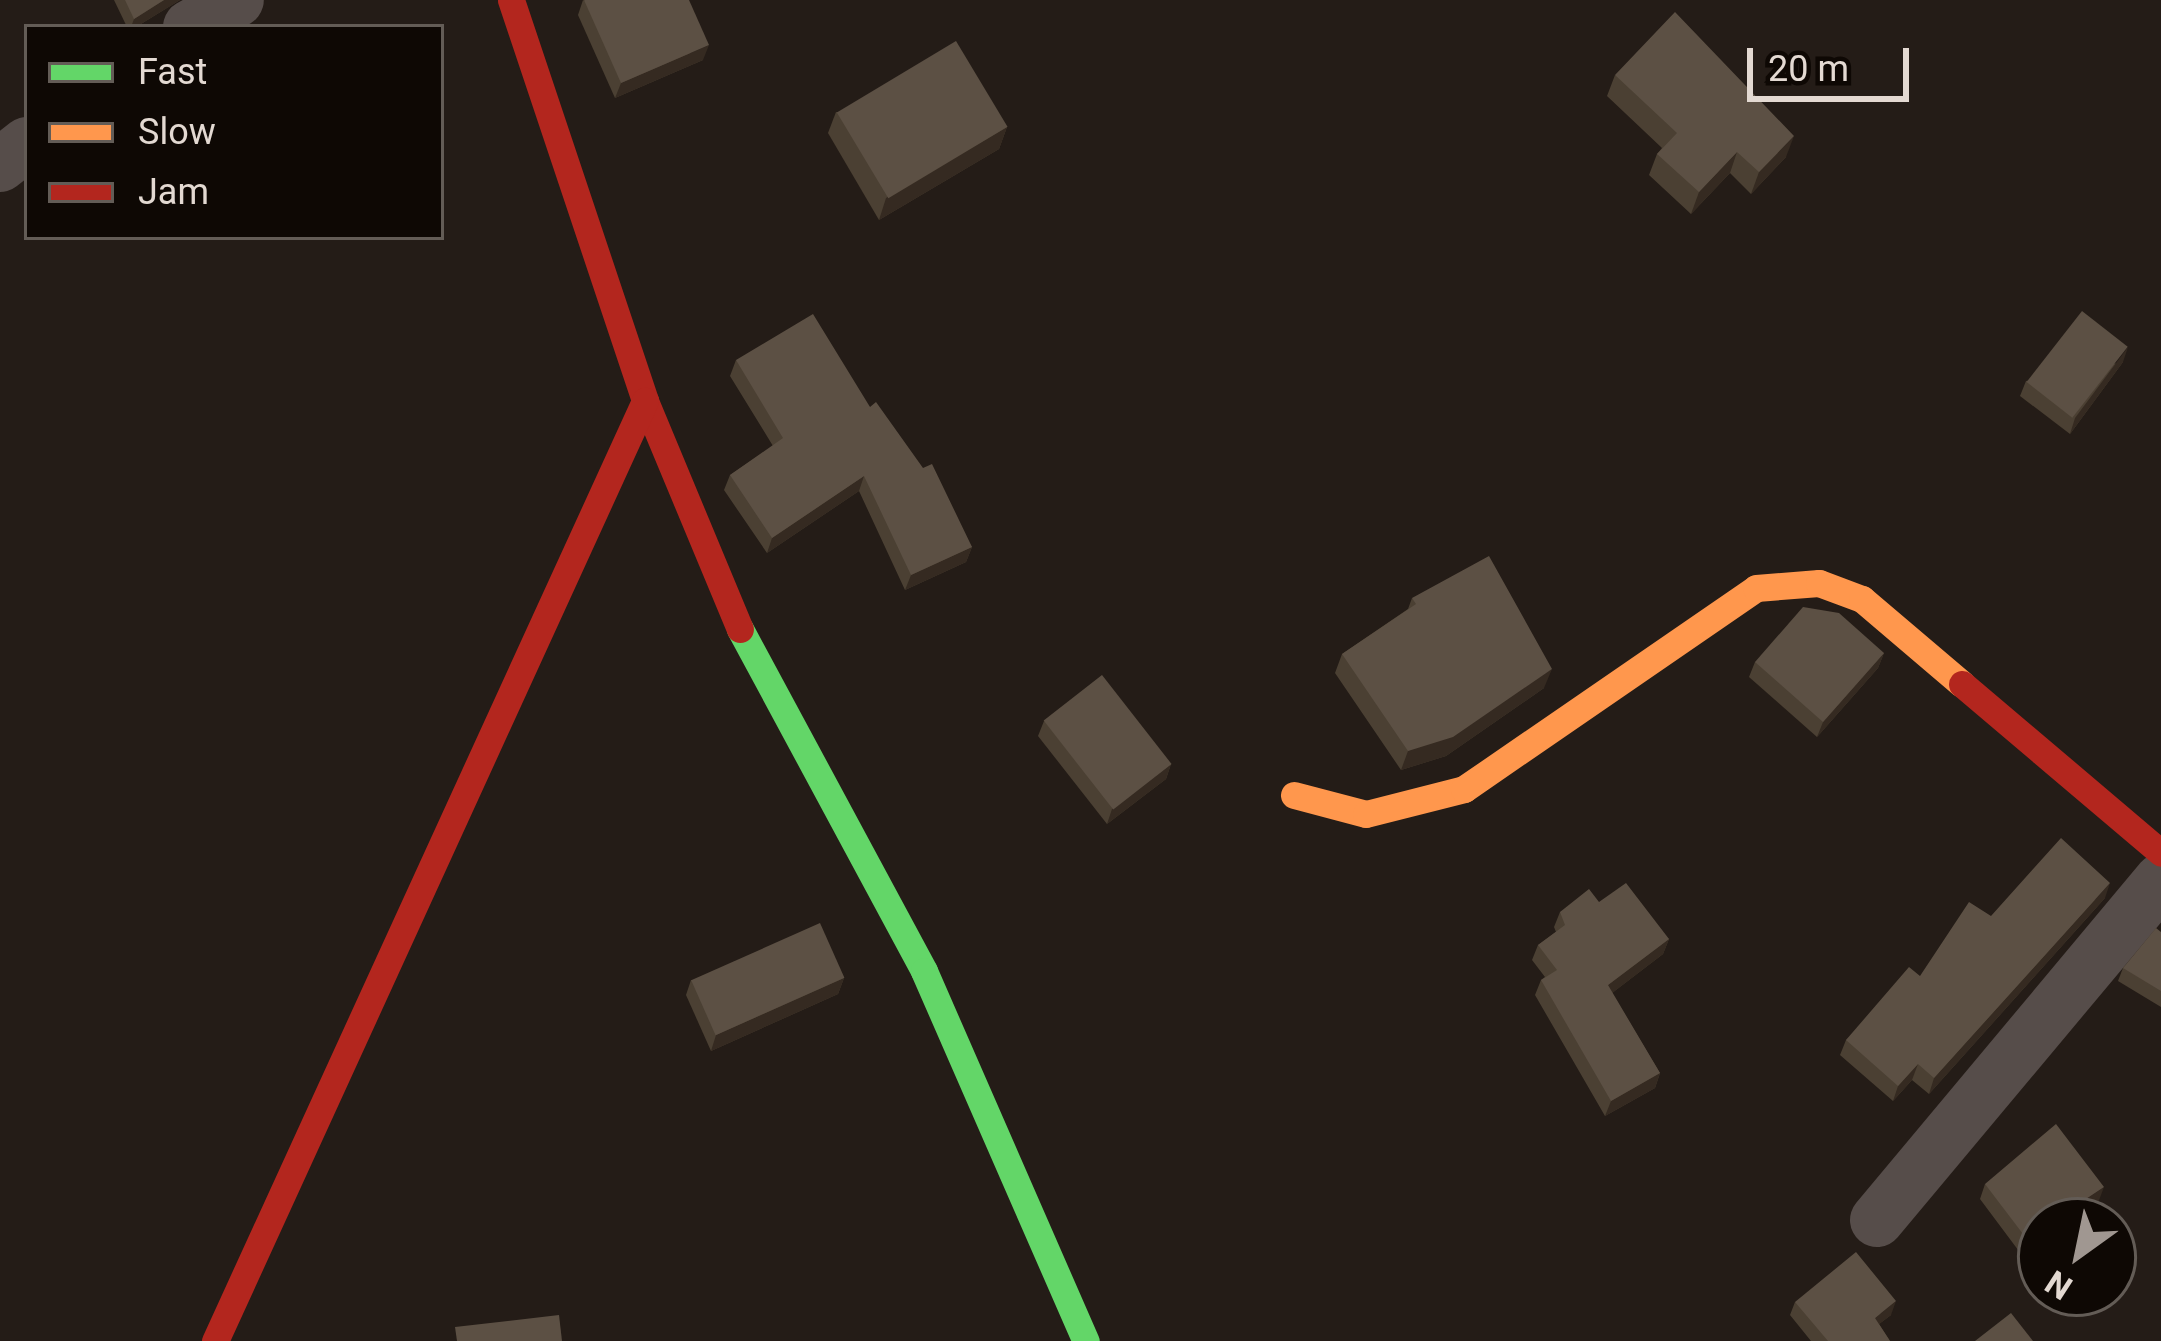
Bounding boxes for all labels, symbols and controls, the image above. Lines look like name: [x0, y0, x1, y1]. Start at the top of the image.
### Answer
legend: [24, 24, 444, 240]
scale bar: [1753, 24, 1915, 98]
text: 20 m: [1768, 48, 1849, 90]
text: Fast: [138, 51, 207, 93]
text: Slow: [138, 111, 216, 153]
text: Jam: [138, 171, 209, 213]
north arrow: [2017, 1197, 2137, 1317]
text: N: [2038, 1262, 2079, 1308]

